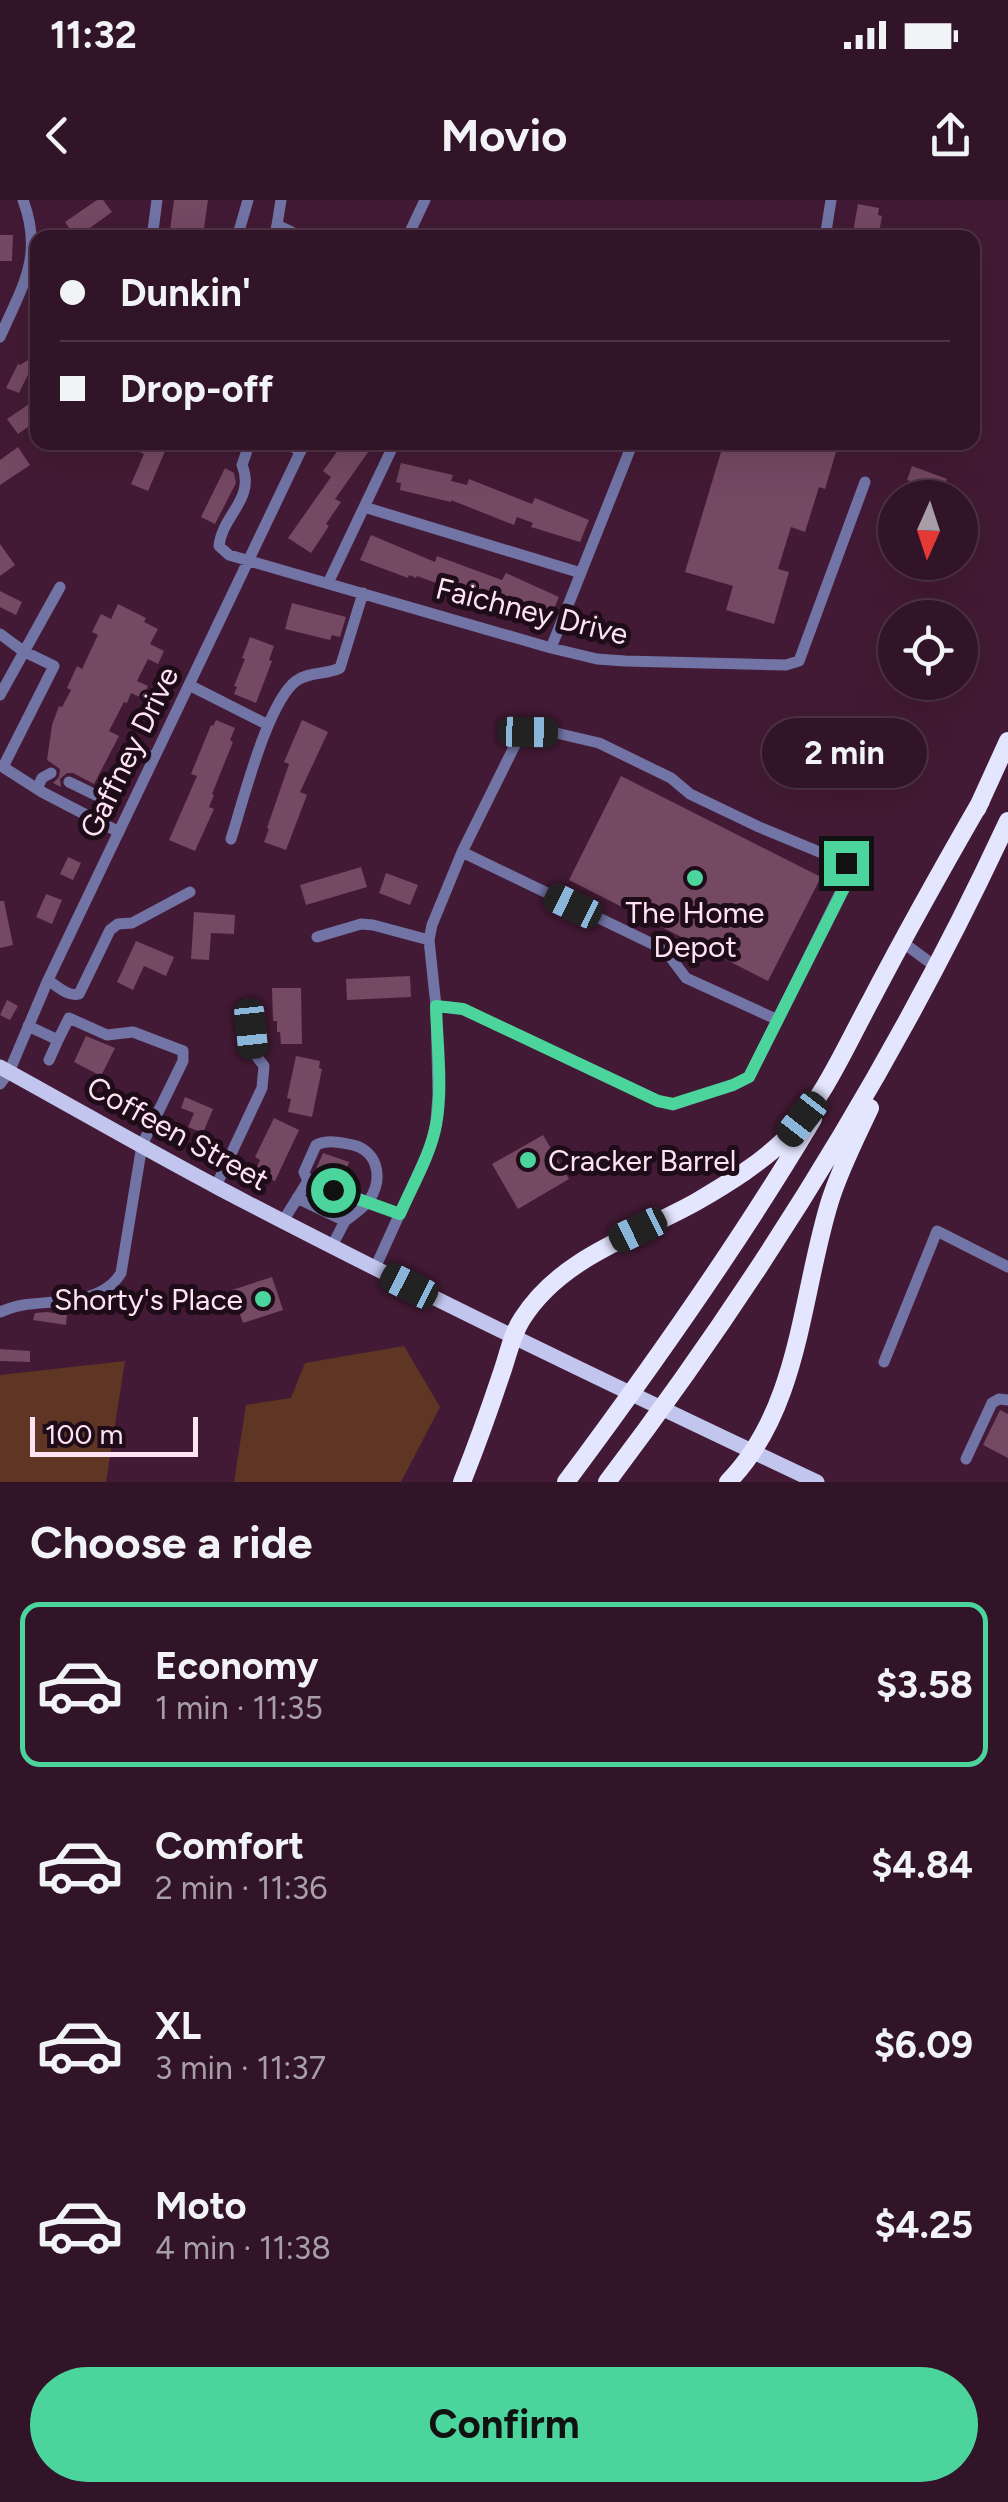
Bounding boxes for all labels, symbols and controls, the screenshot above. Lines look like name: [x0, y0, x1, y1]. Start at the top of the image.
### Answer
text: 11:32: [50, 12, 137, 58]
icon: back: [30, 108, 85, 163]
text: Movio: [441, 108, 567, 162]
icon: share: [923, 108, 978, 163]
text: Dunkin': [120, 270, 251, 316]
text: Drop-off: [120, 366, 273, 412]
north arrow: [878, 480, 978, 580]
map controls: [878, 480, 978, 700]
street label: Faichney Drive: [432, 569, 632, 653]
button: locate: [878, 600, 978, 700]
street label: Gaffney Drive: [72, 661, 186, 843]
car: [498, 716, 558, 748]
callout: 2 min: [764, 718, 928, 788]
text: 2 min: [804, 734, 885, 772]
route end: [824, 841, 869, 886]
marker: The Home Depot: [684, 867, 706, 889]
car: [539, 879, 607, 933]
place label: The Home Depot: [626, 894, 764, 965]
car: [233, 998, 269, 1060]
street label: Coffeen Street: [81, 1068, 275, 1198]
car: [772, 1086, 832, 1152]
place label: Cracker Barrel: [548, 1142, 736, 1179]
marker: Cracker Barrel: [517, 1149, 539, 1171]
route start: [311, 1168, 356, 1213]
car: [604, 1203, 672, 1257]
car: [375, 1259, 443, 1313]
place label: Shorty's Place: [54, 1281, 243, 1318]
marker: Shorty's Place: [252, 1288, 274, 1310]
scale bar: [30, 1412, 198, 1456]
text: 100 m: [45, 1417, 123, 1451]
text: Choose a ride: [30, 1515, 312, 1569]
icon: car: [35, 1640, 125, 1730]
text: Economy: [155, 1643, 318, 1689]
text: $3.58: [876, 1662, 973, 1708]
text: 1 min · 11:35: [155, 1689, 323, 1727]
icon: car: [35, 1820, 125, 1910]
text: Comfort: [155, 1823, 304, 1869]
text: $4.84: [871, 1842, 973, 1888]
text: 2 min · 11:36: [155, 1869, 327, 1907]
icon: car: [35, 2000, 125, 2090]
text: XL: [155, 2003, 201, 2049]
text: $6.09: [874, 2022, 973, 2068]
text: 3 min · 11:37: [155, 2049, 326, 2087]
icon: car: [35, 2180, 125, 2270]
text: Moto: [155, 2183, 247, 2229]
text: $4.25: [874, 2202, 973, 2248]
text: 4 min · 11:38: [155, 2229, 331, 2267]
button: Confirm: [30, 2367, 978, 2482]

